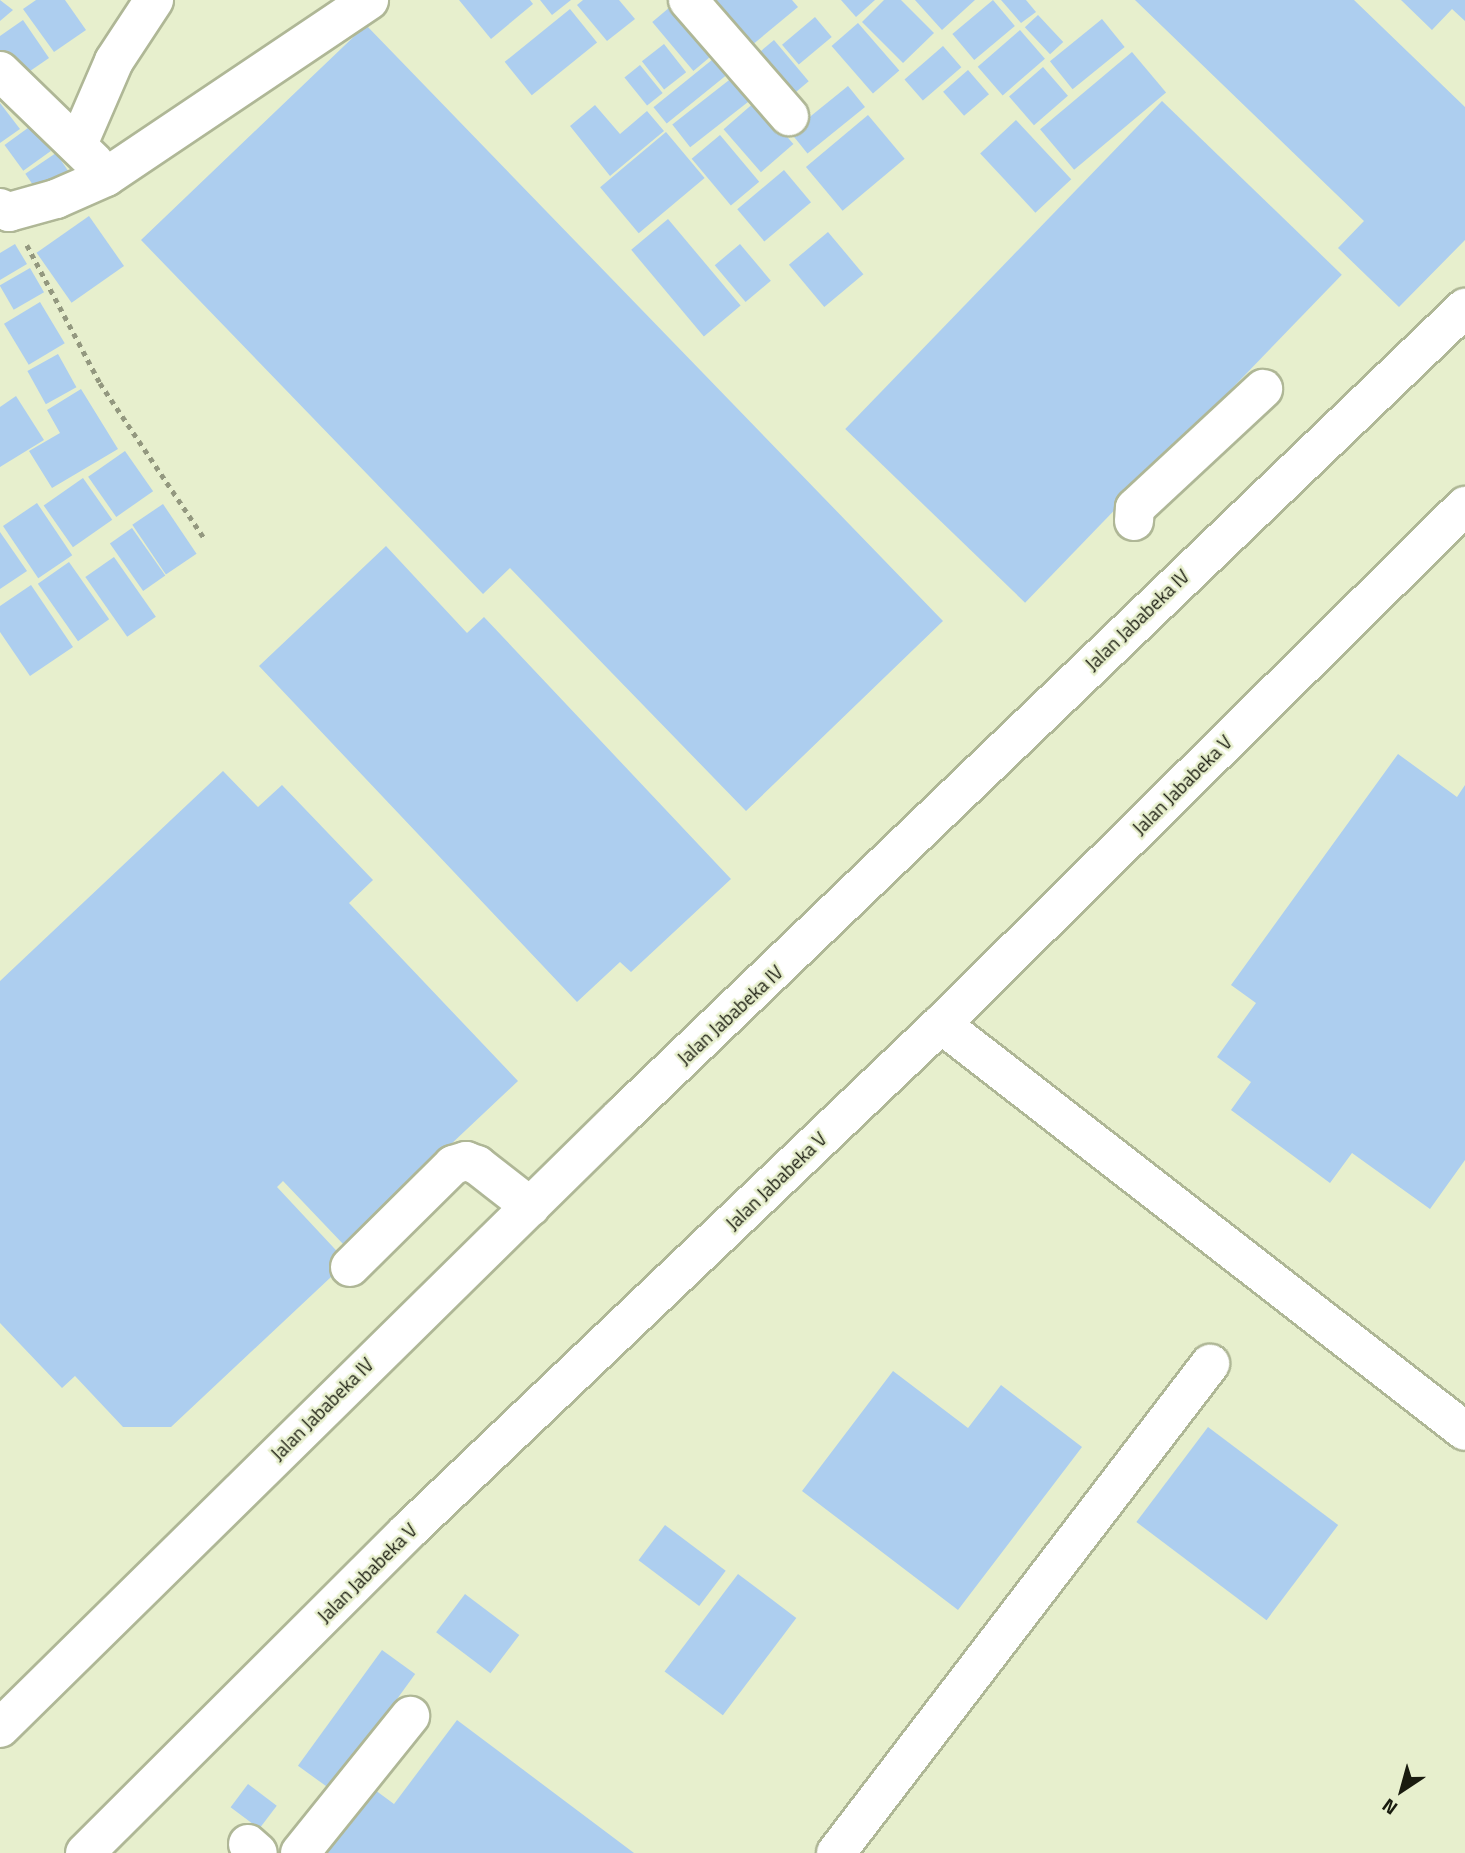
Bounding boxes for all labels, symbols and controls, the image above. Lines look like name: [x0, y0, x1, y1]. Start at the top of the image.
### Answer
street label: Jalan Jababeka IV: [1080, 565, 1194, 675]
street label: Jalan Jababeka V: [1128, 731, 1236, 839]
street label: Jalan Jababeka IV: [673, 960, 787, 1070]
street label: Jalan Jababeka V: [721, 1127, 831, 1235]
street label: Jalan Jababeka IV: [266, 1353, 378, 1465]
street label: Jalan Jababeka V: [313, 1519, 421, 1627]
north arrow: [1367, 1755, 1437, 1825]
text: N: [1376, 1792, 1403, 1823]

